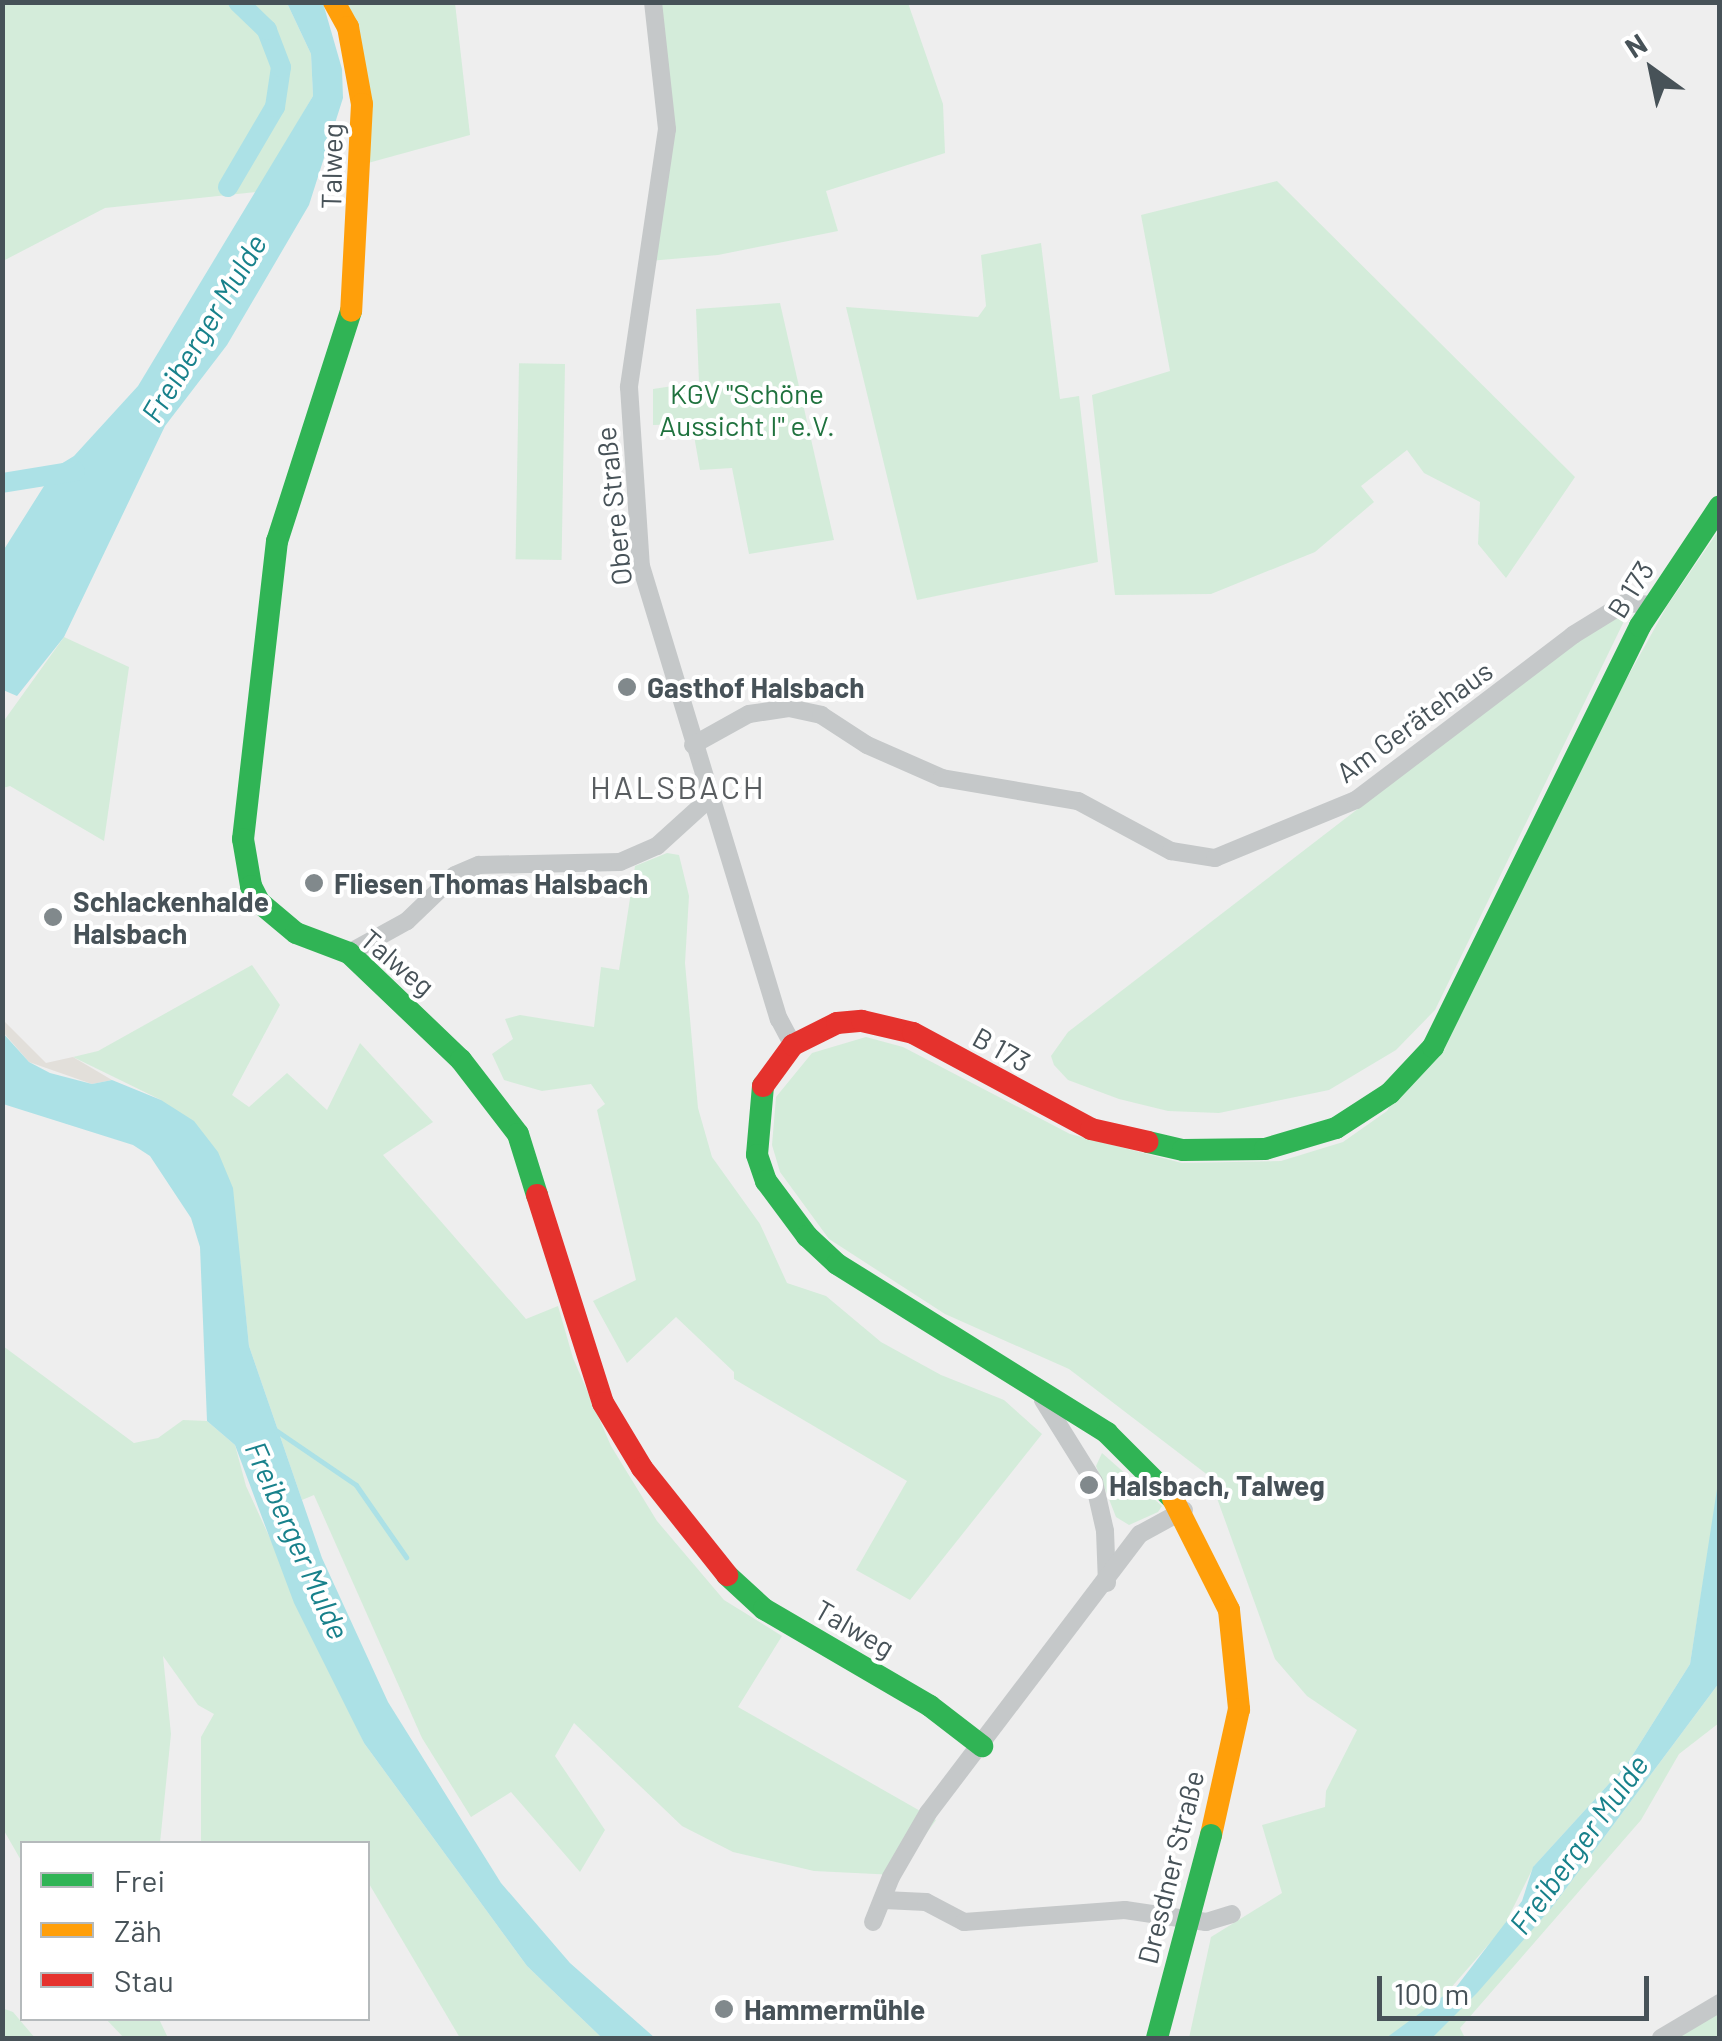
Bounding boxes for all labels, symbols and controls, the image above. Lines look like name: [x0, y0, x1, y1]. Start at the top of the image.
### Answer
north arrow: [1602, 20, 1702, 120]
text: N: [1619, 26, 1653, 64]
street label: Talweg: [313, 123, 349, 209]
water label: Freiberger Mulde: [133, 227, 273, 429]
park label: KGV "Schöne Aussicht I" e.V.: [659, 376, 835, 442]
street label: Obere Straße: [588, 425, 638, 587]
street label: B 173: [1600, 554, 1660, 624]
street label: Am Gerätehaus: [1329, 653, 1499, 789]
place label: Gasthof Halsbach: [647, 670, 865, 704]
marker: Gasthof Halsbach: [616, 676, 638, 698]
district label: HALSBACH: [590, 767, 766, 805]
place label: Fliesen Thomas Halsbach: [334, 866, 648, 900]
marker: Fliesen Thomas Halsbach: [303, 872, 325, 894]
place label: Schlackenhalde Halsbach: [73, 884, 269, 950]
marker: Schlackenhalde Halsbach: [42, 906, 64, 928]
street label: Talweg: [354, 922, 442, 1002]
street label: B 173: [967, 1020, 1037, 1078]
water label: Freiberger Mulde: [238, 1435, 358, 1645]
place label: Halsbach, Talweg: [1109, 1468, 1325, 1502]
marker: Halsbach, Talweg: [1078, 1474, 1100, 1496]
street label: Talweg: [809, 1592, 901, 1664]
water label: Freiberger Mulde: [1501, 1747, 1655, 1941]
street label: Dresdner Straße: [1130, 1767, 1210, 1967]
legend: [20, 1841, 370, 2021]
text: Frei: [114, 1862, 165, 1898]
text: Zäh: [114, 1912, 162, 1948]
scale bar: [1382, 1956, 1654, 2018]
text: Stau: [114, 1962, 174, 1998]
text: 100 m: [1394, 1975, 1469, 2011]
place label: Hammermühle: [744, 1992, 925, 2026]
marker: Hammermühle: [713, 1998, 735, 2020]

